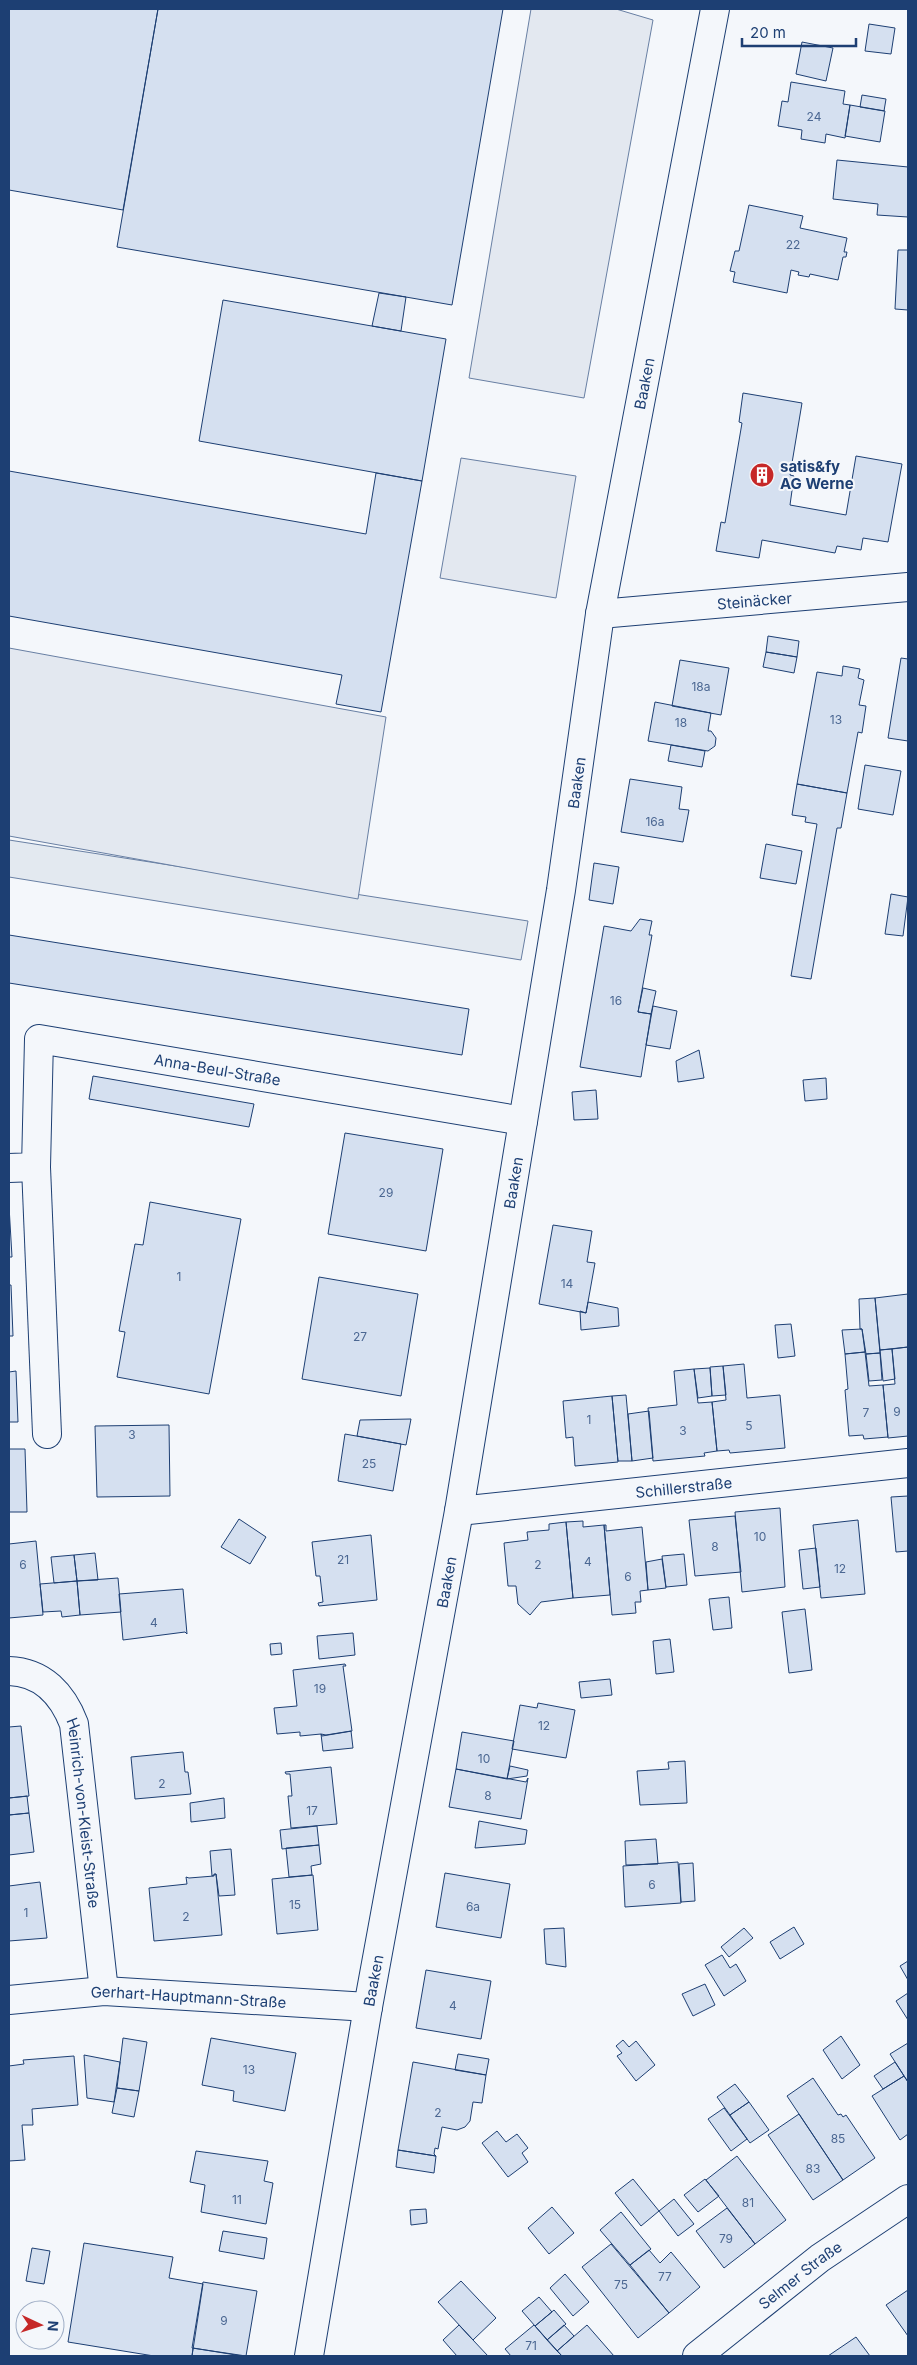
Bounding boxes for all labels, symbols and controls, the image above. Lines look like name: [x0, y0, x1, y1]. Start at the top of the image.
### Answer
scale bar: [742, 15, 856, 47]
text: 20 m: [750, 23, 786, 42]
house number: 24: [807, 109, 822, 124]
house number: 22: [786, 237, 800, 252]
street label: Baaken: [630, 356, 658, 411]
place label: satis&fy AG Werne: [780, 457, 854, 493]
building icon: satis&fy AG Werne: [749, 462, 775, 488]
street label: Steinäcker: [716, 588, 793, 613]
house number: 18a: [691, 679, 711, 694]
house number: 13: [830, 712, 842, 727]
house number: 18: [675, 715, 687, 730]
street label: Baaken: [563, 755, 589, 810]
house number: 16a: [645, 814, 665, 829]
house number: 16: [610, 993, 622, 1008]
street label: Anna-Beul-Straße: [153, 1049, 282, 1089]
street label: Baaken: [499, 1155, 527, 1210]
house number: 29: [379, 1185, 393, 1200]
house number: 1: [177, 1269, 181, 1284]
house number: 14: [561, 1276, 574, 1291]
house number: 27: [353, 1329, 367, 1344]
house number: 9: [893, 1404, 901, 1419]
house number: 7: [863, 1405, 870, 1420]
house number: 1: [587, 1412, 591, 1427]
house number: 5: [745, 1418, 753, 1433]
house number: 3: [679, 1423, 687, 1438]
house number: 3: [128, 1427, 136, 1442]
house number: 25: [362, 1456, 376, 1471]
street label: Schillerstraße: [634, 1472, 733, 1502]
house number: 10: [754, 1529, 766, 1544]
house number: 8: [711, 1539, 719, 1554]
house number: 21: [337, 1552, 349, 1567]
house number: 4: [584, 1554, 592, 1569]
street label: Baaken: [432, 1555, 460, 1609]
house number: 6: [19, 1557, 27, 1572]
house number: 2: [534, 1557, 542, 1572]
house number: 12: [834, 1561, 846, 1576]
house number: 6: [624, 1569, 632, 1584]
house number: 4: [150, 1615, 158, 1630]
house number: 19: [314, 1681, 326, 1696]
street label: Heinrich-von-Kleist-Straße: [63, 1715, 104, 1909]
house number: 12: [538, 1718, 550, 1733]
house number: 10: [478, 1751, 490, 1766]
house number: 2: [158, 1776, 166, 1791]
house number: 8: [484, 1788, 492, 1803]
house number: 17: [306, 1803, 318, 1818]
house number: 6: [648, 1877, 656, 1892]
house number: 15: [289, 1897, 301, 1912]
house number: 6a: [466, 1899, 480, 1914]
house number: 1: [24, 1905, 28, 1920]
house number: 2: [182, 1909, 190, 1924]
street label: Baaken: [359, 1953, 387, 2008]
street label: Gerhart-Hauptmann-Straße: [90, 1981, 287, 2012]
house number: 4: [449, 1998, 457, 2013]
house number: 13: [243, 2062, 255, 2077]
house number: 2: [434, 2105, 442, 2120]
house number: 85: [831, 2131, 845, 2146]
house number: 83: [806, 2161, 820, 2176]
house number: 11: [232, 2192, 242, 2207]
house number: 81: [742, 2195, 754, 2210]
house number: 79: [719, 2231, 733, 2246]
street label: Selmer Straße: [754, 2237, 845, 2313]
house number: 77: [658, 2269, 672, 2284]
house number: 75: [614, 2277, 628, 2292]
north arrow: [15, 2300, 65, 2350]
house number: 9: [220, 2313, 228, 2328]
text: N: [45, 2320, 62, 2332]
house number: 71: [525, 2338, 537, 2353]

